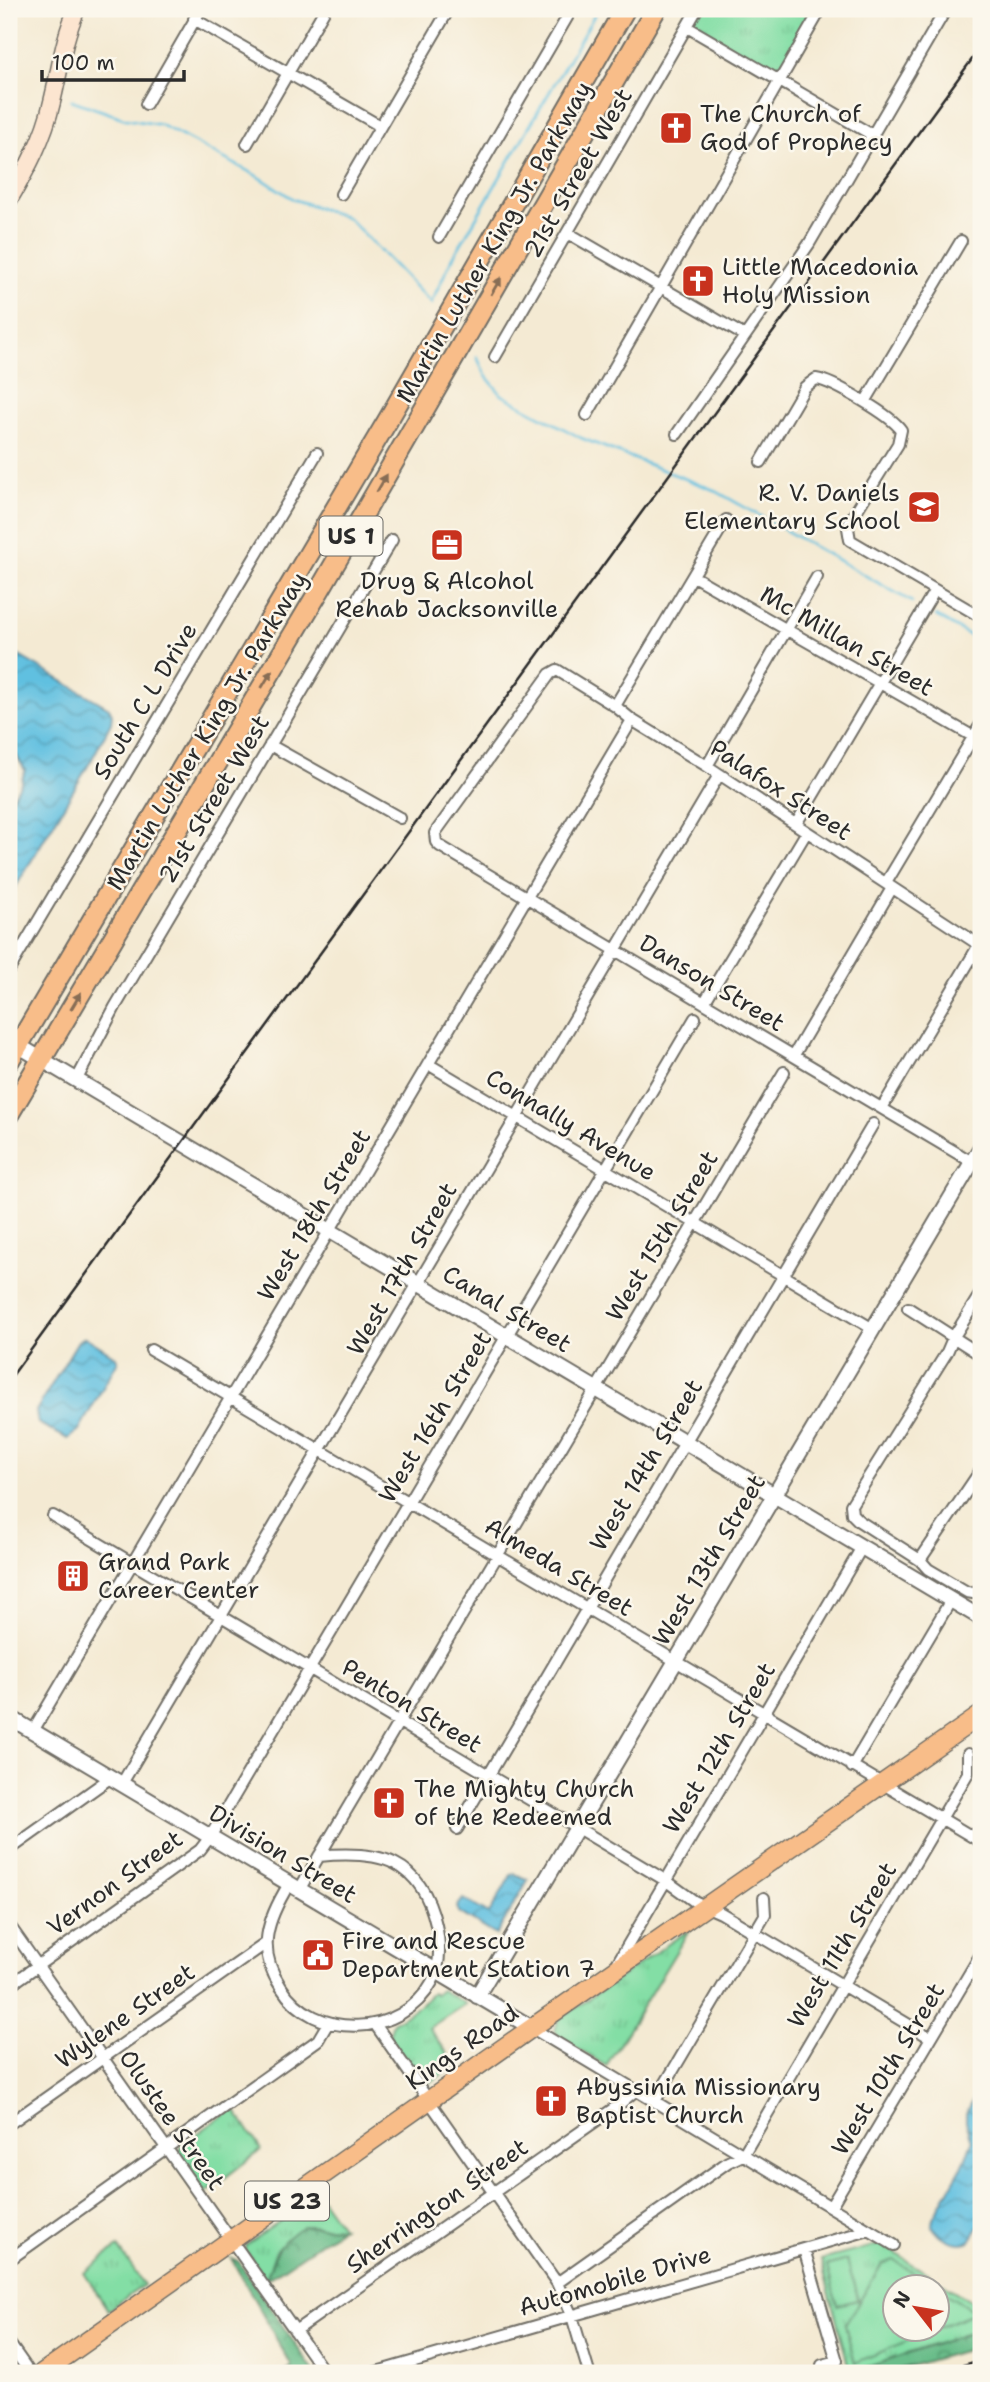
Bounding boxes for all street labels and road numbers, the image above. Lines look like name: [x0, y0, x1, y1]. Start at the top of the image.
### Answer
street label: Martin Luther King Jr. Parkway: [389, 75, 599, 409]
street label: 21st Street West: [516, 82, 640, 264]
road number: US 1: [320, 516, 382, 556]
street label: Martin Luther King Jr. Parkway: [99, 566, 315, 896]
street label: Mc Millan Street: [754, 578, 940, 704]
street label: South C L Drive: [85, 617, 205, 785]
street label: 21st Street West: [151, 709, 277, 889]
street label: Palafox Street: [704, 732, 858, 848]
street label: Danson Street: [633, 927, 791, 1039]
street label: Connally Avenue: [480, 1062, 662, 1188]
street label: West 18th Street: [250, 1123, 378, 1307]
street label: West 15th Street: [598, 1145, 726, 1327]
street label: West 17th Street: [340, 1177, 464, 1361]
street label: Canal Street: [437, 1258, 577, 1360]
street label: West 16th Street: [371, 1325, 499, 1509]
street label: West 14th Street: [582, 1373, 710, 1557]
street label: West 13th Street: [645, 1468, 773, 1652]
street label: Almeda Street: [479, 1510, 639, 1624]
street label: Penton Street: [336, 1651, 488, 1761]
street label: West 12th Street: [655, 1657, 783, 1839]
street label: Division Street: [203, 1797, 363, 1911]
street label: Vernon Street: [41, 1823, 189, 1943]
street label: West 11th Street: [780, 1856, 904, 2034]
street label: Wylene Street: [49, 1956, 201, 2076]
street label: West 10th Street: [824, 1977, 952, 2161]
street label: Kings Road: [399, 1996, 525, 2098]
street label: Olustee Street: [112, 2043, 232, 2197]
street label: Sherrington Street: [340, 2131, 534, 2281]
road number: US 23: [245, 2182, 329, 2220]
street label: Automobile Drive: [515, 2238, 715, 2324]

